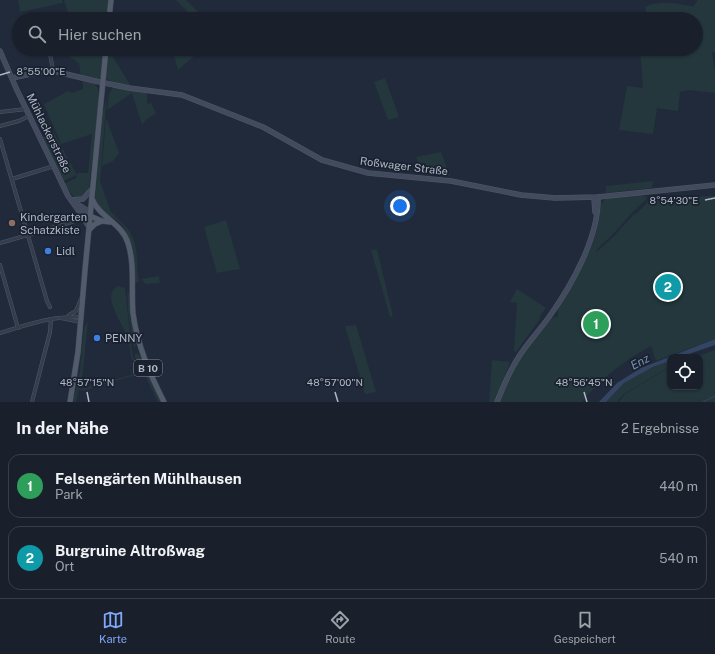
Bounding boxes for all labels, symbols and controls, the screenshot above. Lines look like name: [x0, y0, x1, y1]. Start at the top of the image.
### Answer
search box: [12, 12, 703, 56]
icon: search: [26, 23, 48, 45]
text: Hier suchen: [58, 26, 141, 43]
text: 8°55'00"E: [16, 65, 66, 77]
street label: Mühlackerstraße: [25, 91, 73, 175]
street label: Roßwager Straße: [359, 155, 449, 177]
text: 8°54'30"E: [649, 194, 699, 206]
your location: [390, 196, 410, 216]
place label: Kindergarten Schatzkiste: [20, 211, 87, 236]
marker: Kindergarten Schatzkiste: [7, 218, 17, 228]
place label: Lidl: [56, 245, 75, 257]
marker: Lidl: [43, 246, 53, 256]
pin: 2: [655, 272, 681, 302]
pin: 1: [583, 309, 609, 339]
place label: PENNY: [105, 332, 142, 344]
marker: PENNY: [92, 333, 102, 343]
water label: Enz: [628, 351, 652, 373]
map controls: [667, 354, 703, 390]
button: locate: [667, 354, 703, 390]
road number: B 10: [134, 360, 162, 376]
text: 48°57'15"N: [60, 376, 114, 388]
text: 48°57'00"N: [307, 376, 363, 388]
text: 48°56'45"N: [556, 376, 612, 388]
text: In der Nähe: [16, 418, 109, 438]
text: 2 Ergebnisse: [621, 421, 699, 436]
text: Felsengärten Mühlhausen: [55, 470, 242, 487]
text: 1: [27, 479, 33, 494]
text: 440 m: [659, 479, 698, 494]
text: Park: [55, 487, 83, 502]
text: Burgruine Altroßwag: [55, 542, 205, 559]
text: 2: [26, 551, 34, 566]
text: 540 m: [659, 551, 698, 566]
text: Ort: [55, 559, 74, 574]
tab: Karte: [99, 609, 127, 645]
tab: Route: [325, 609, 355, 645]
tab: Gespeichert: [554, 609, 616, 645]

